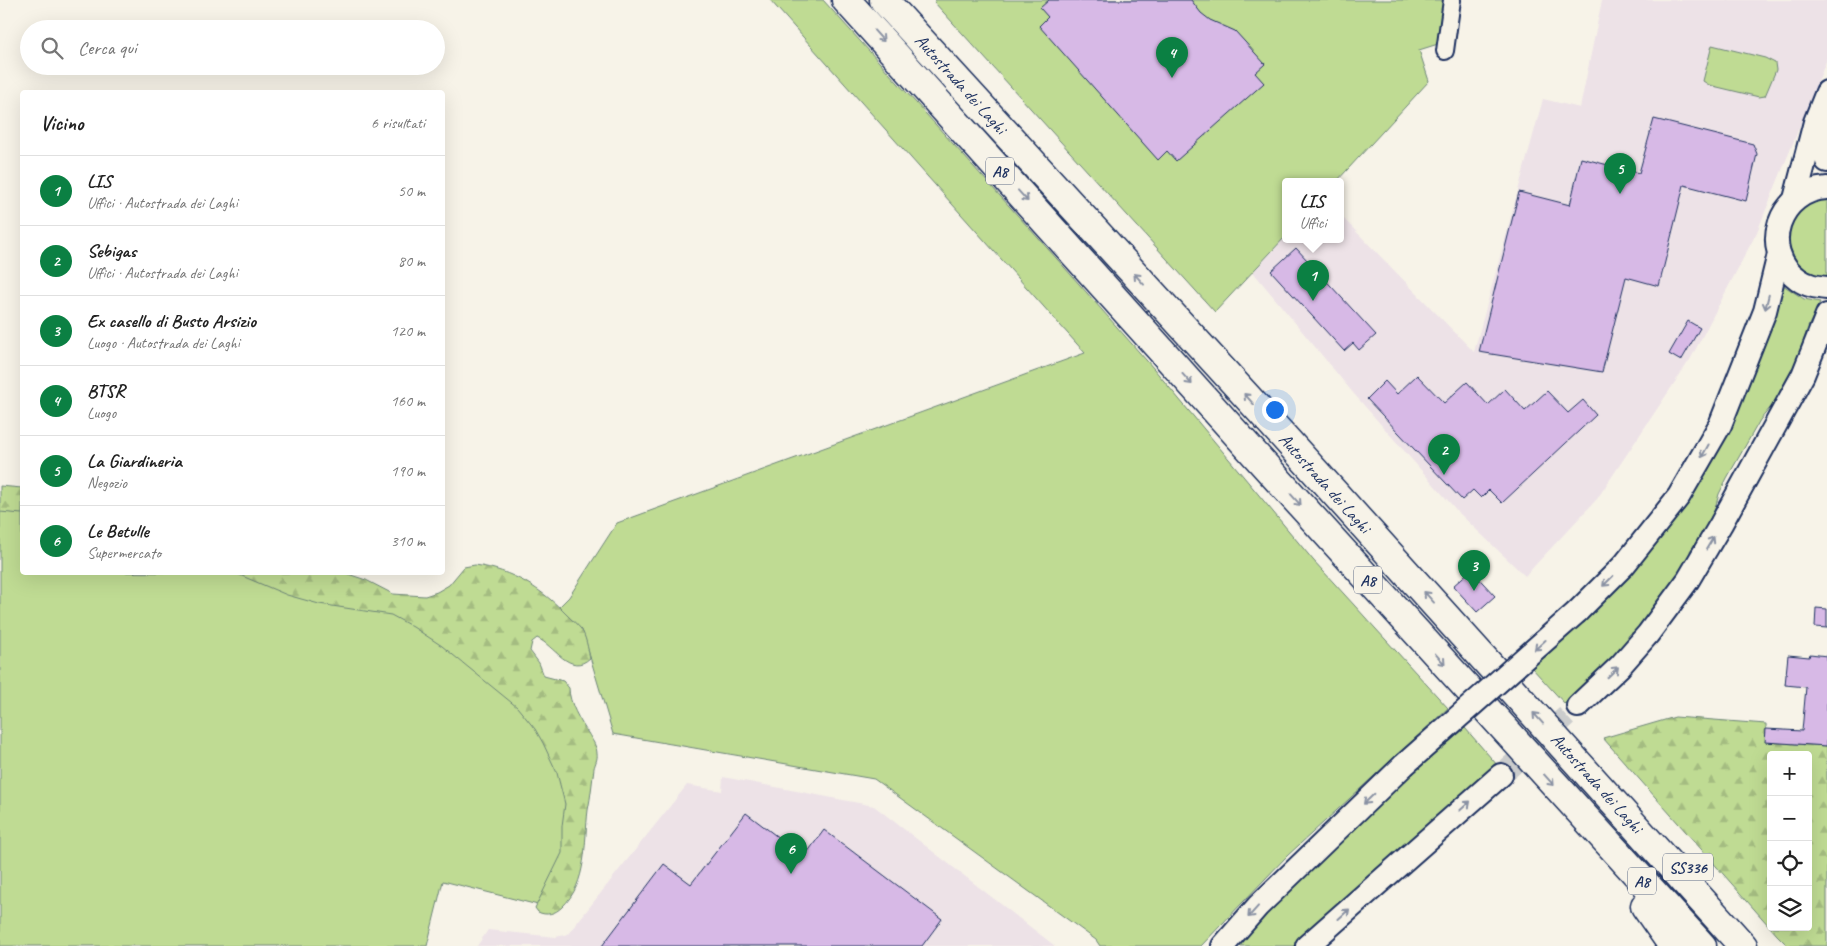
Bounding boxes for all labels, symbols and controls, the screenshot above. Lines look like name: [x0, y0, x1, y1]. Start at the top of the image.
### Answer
search box: [20, 20, 445, 75]
street label: Autostrada dei Laghi: [910, 29, 1013, 141]
one-way arrow: [873, 30, 885, 43]
icon: search: [38, 34, 66, 62]
text: Cerca qui: [78, 36, 137, 60]
pin: 4: [1156, 37, 1188, 78]
text: Vicino: [40, 110, 83, 136]
text: 6 risultati: [371, 113, 425, 133]
pin: 5: [1604, 153, 1636, 194]
road number: A8: [986, 158, 1014, 185]
text: LIS: [87, 169, 112, 193]
popup: [1282, 178, 1344, 243]
text: 1: [52, 181, 60, 201]
text: 50 m: [398, 181, 425, 201]
text: LIS: [1300, 189, 1324, 213]
one-way arrow: [1017, 190, 1028, 203]
text: Uffici · Autostrada dei Laghi: [87, 193, 238, 213]
text: Uffici: [1300, 213, 1326, 233]
text: Sebigas: [87, 239, 136, 263]
text: 2: [52, 251, 60, 271]
text: 80 m: [398, 251, 425, 271]
pin: 1: [1297, 260, 1329, 301]
text: Uffici · Autostrada dei Laghi: [87, 263, 238, 283]
one-way arrow: [1133, 273, 1145, 285]
one-way arrow: [1762, 293, 1771, 309]
text: Ex casello di Busto Arsizio: [87, 309, 256, 333]
text: 3: [52, 321, 60, 341]
text: 120 m: [391, 321, 425, 341]
text: Luogo · Autostrada dei Laghi: [87, 333, 240, 353]
one-way arrow: [1181, 373, 1193, 386]
text: BTSR: [87, 379, 125, 403]
text: 4: [52, 391, 60, 411]
text: 160 m: [391, 391, 425, 411]
one-way arrow: [1243, 392, 1255, 405]
your location: [1262, 397, 1288, 423]
text: Luogo: [87, 403, 116, 423]
street label: Autostrada dei Laghi: [1274, 428, 1377, 540]
pin: 2: [1428, 434, 1460, 475]
one-way arrow: [1699, 443, 1709, 458]
text: La Giardineria: [87, 449, 182, 473]
text: 5: [53, 461, 59, 481]
text: 190 m: [391, 461, 425, 481]
text: Negozio: [87, 473, 127, 493]
one-way arrow: [1290, 493, 1302, 506]
text: Le Betulle: [87, 519, 149, 543]
text: 6: [52, 531, 60, 551]
text: 310 m: [391, 531, 425, 551]
one-way arrow: [1706, 536, 1716, 550]
text: Supermercato: [87, 543, 161, 563]
pin: 3: [1458, 550, 1490, 591]
road number: A8: [1354, 566, 1382, 594]
one-way arrow: [1602, 575, 1614, 587]
one-way arrow: [1423, 591, 1435, 603]
one-way arrow: [1534, 639, 1547, 651]
one-way arrow: [1434, 653, 1446, 666]
one-way arrow: [1607, 666, 1619, 678]
one-way arrow: [1532, 711, 1543, 724]
street label: Autostrada dei Laghi: [1546, 728, 1649, 840]
map controls: [1767, 751, 1812, 931]
button: +: [1767, 751, 1812, 796]
one-way arrow: [1544, 773, 1555, 786]
one-way arrow: [1363, 793, 1376, 805]
button: −: [1767, 796, 1812, 841]
one-way arrow: [1459, 800, 1472, 812]
pin: 6: [775, 833, 807, 874]
button: locate: [1767, 841, 1812, 886]
road number: SS336: [1663, 854, 1713, 880]
road number: A8: [1628, 868, 1656, 894]
button: layers: [1767, 886, 1812, 931]
one-way arrow: [1247, 906, 1259, 919]
one-way arrow: [1337, 908, 1350, 919]

